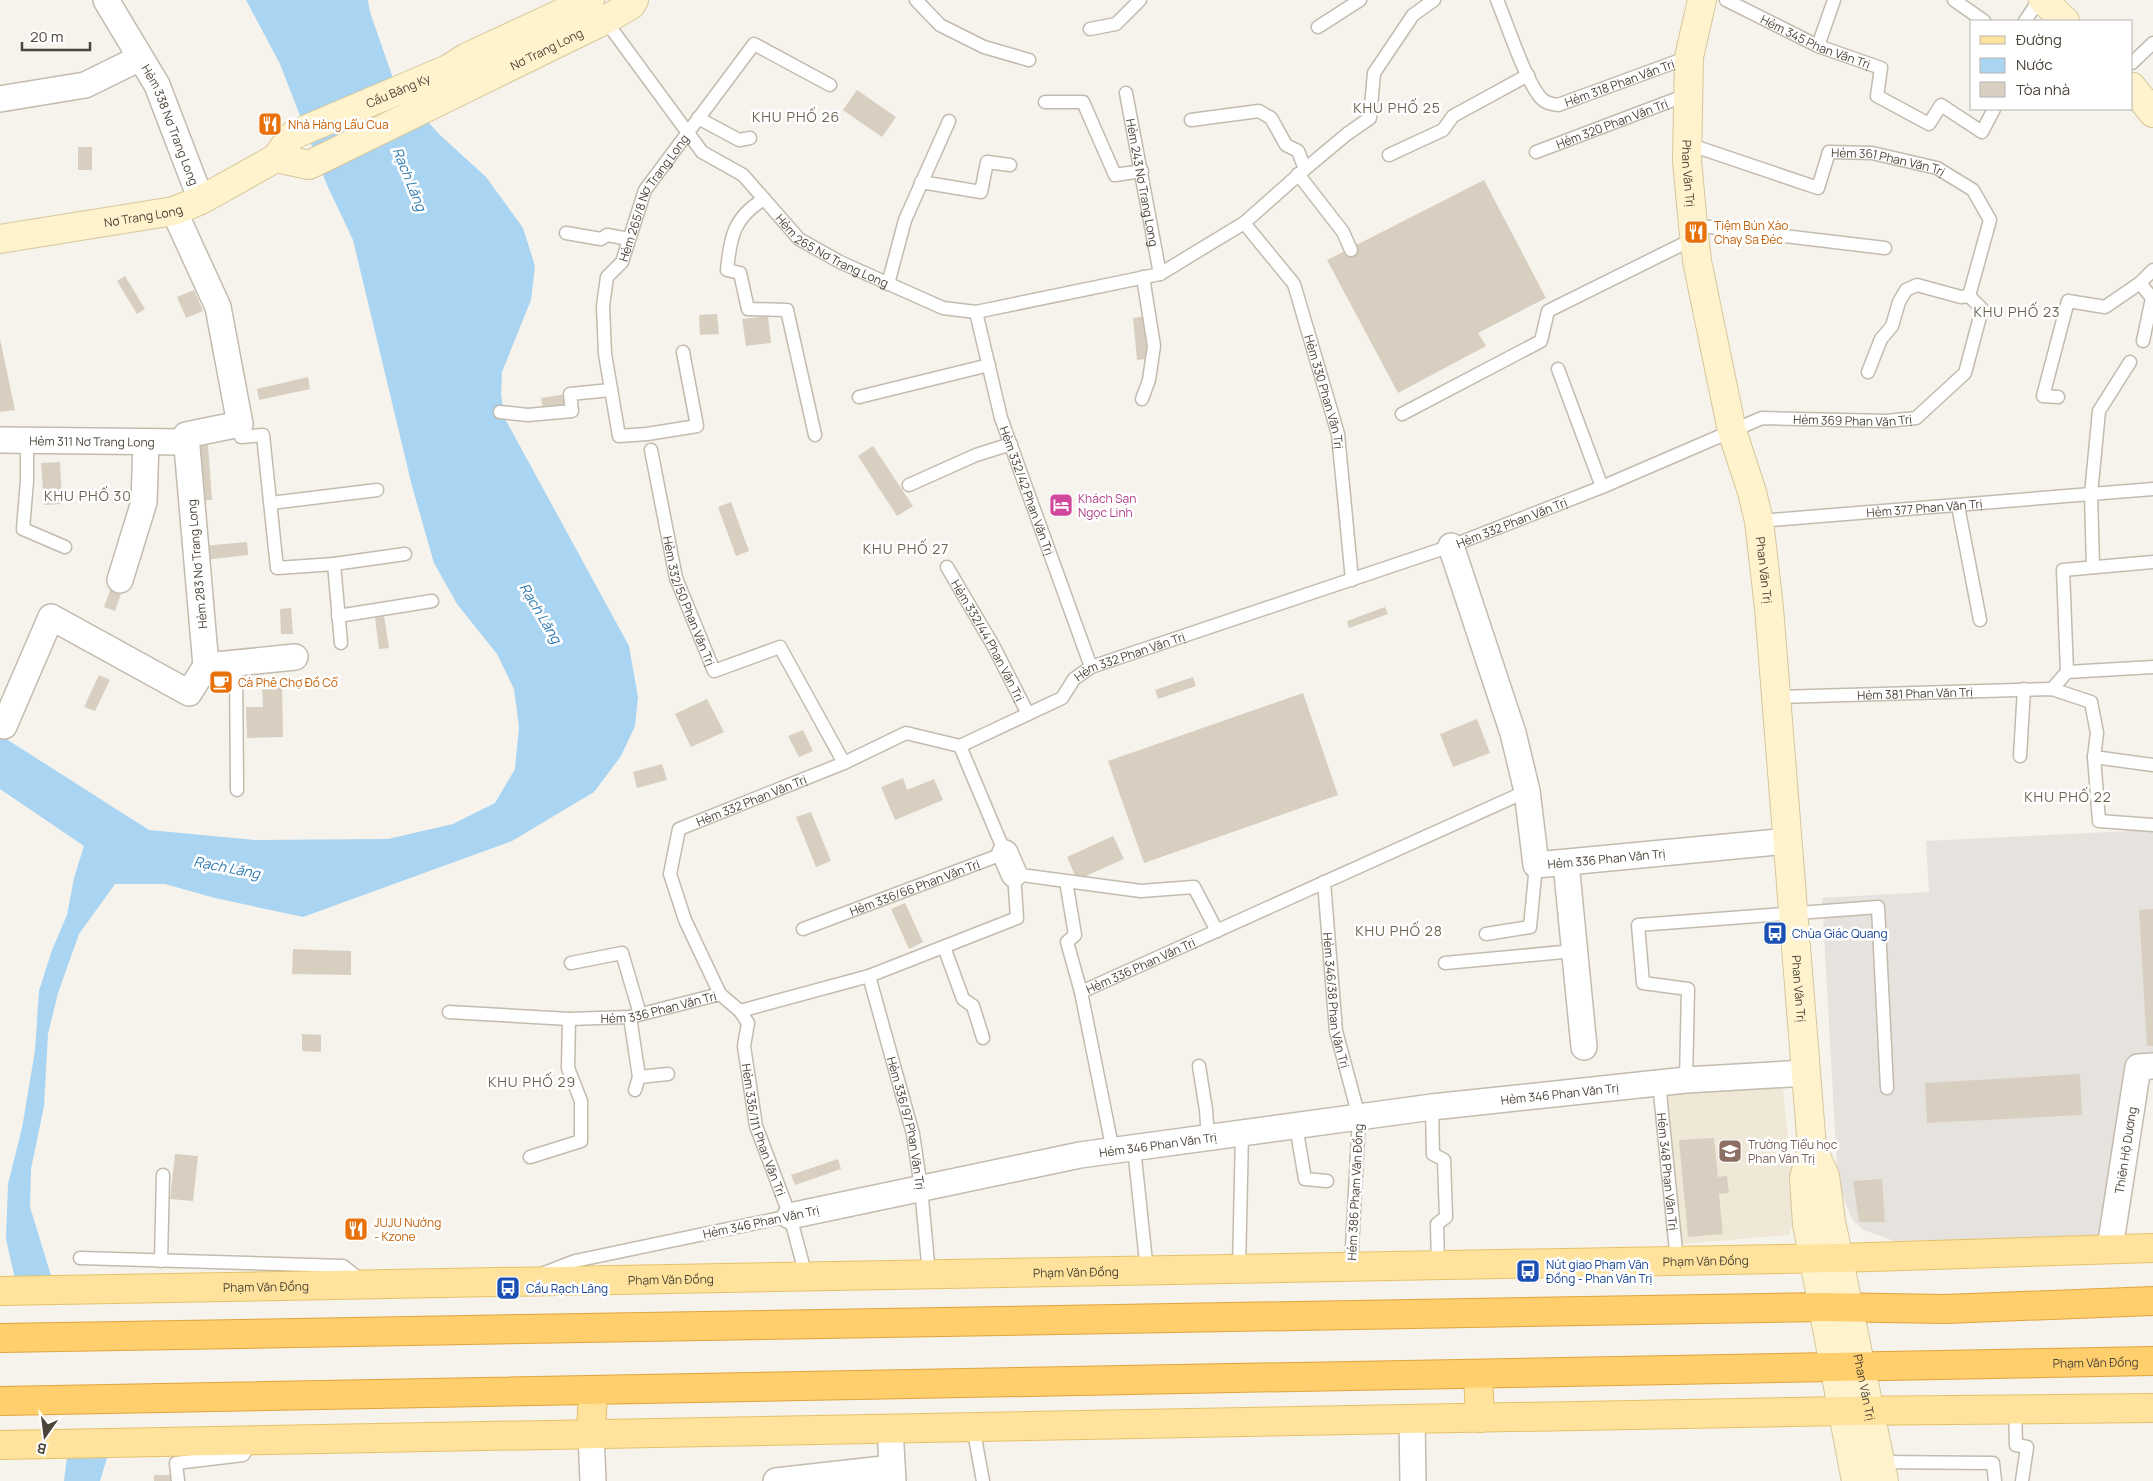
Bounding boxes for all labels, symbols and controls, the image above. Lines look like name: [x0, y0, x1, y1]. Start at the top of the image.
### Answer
street label: Hẻm 345 Phan Văn Trị: [1758, 10, 1873, 72]
scale bar: [22, 20, 90, 52]
legend: [1970, 20, 2133, 110]
street label: Nơ Trang Long: [507, 24, 586, 74]
text: 20 m: [30, 26, 63, 47]
text: Đường: [2016, 29, 2062, 50]
text: Nước: [2016, 54, 2053, 75]
street label: Hẻm 318 Phan Văn Trị: [1562, 55, 1677, 110]
street label: Hẻm 338 Nơ Trang Long: [138, 61, 203, 188]
street label: Cầu Băng Ky: [363, 69, 433, 112]
text: Tòa nhà: [2016, 79, 2070, 100]
street label: Hẻm 320 Phan Văn Trị: [1553, 94, 1670, 152]
district label: KHU PHỐ 25: [1353, 97, 1441, 117]
district label: KHU PHỐ 26: [752, 106, 840, 126]
restaurant icon: Nhà Hàng Lẩu Cua: [257, 111, 283, 137]
place label: Nhà Hàng Lẩu Cua: [288, 116, 389, 133]
street label: Hẻm 243 Nơ Trang Long: [1122, 117, 1163, 248]
street label: Hẻm 265/8 Nơ Trang Long: [614, 131, 692, 264]
street label: Phan Văn Trị: [1679, 140, 1700, 208]
water label: Rạch Lăng: [389, 144, 432, 215]
street label: Hẻm 361 Phan Văn Trị: [1831, 144, 1949, 180]
street label: Nơ Trang Long: [103, 200, 185, 231]
street label: Hẻm 265 Nơ Trang Long: [772, 210, 891, 291]
place label: Tiệm Bún Xào Chay Sa Đéc: [1714, 217, 1788, 248]
restaurant icon: Tiệm Bún Xào Chay Sa Đéc: [1683, 219, 1709, 245]
district label: KHU PHỐ 23: [1973, 301, 2061, 321]
street label: Hẻm 330 Phan Văn Trị: [1301, 333, 1348, 450]
street label: Hẻm 369 Phan Văn Trị: [1793, 410, 1913, 430]
street label: Hẻm 332/42 Phan Văn Trị: [996, 424, 1058, 557]
street label: Hẻm 311 Nơ Trang Long: [29, 432, 155, 450]
district label: KHU PHỐ 30: [44, 485, 132, 505]
place label: Khách Sạn Ngọc Linh: [1078, 490, 1136, 521]
hotel icon: Khách Sạn Ngọc Linh: [1048, 492, 1074, 518]
street label: Hẻm 332 Phan Văn Trị: [1454, 493, 1569, 552]
street label: Hẻm 377 Phan Văn Trị: [1866, 494, 1983, 521]
street label: Hẻm 283 Nơ Trang Long: [183, 499, 211, 629]
street label: Hẻm 332/50 Phan Văn Trị: [659, 534, 719, 668]
street label: Phan Văn Trị: [1752, 536, 1777, 604]
district label: KHU PHỐ 27: [863, 538, 949, 558]
street label: Hẻm 332/44 Phan Văn Trị: [948, 576, 1029, 704]
water label: Rạch Lăng: [516, 579, 567, 648]
street label: Hẻm 332 Phan Văn Trị: [1071, 628, 1187, 685]
cafe icon: Cà Phê Chợ Đồ Cổ: [208, 669, 234, 695]
place label: Cà Phê Chợ Đồ Cổ: [238, 674, 338, 691]
street label: Hẻm 381 Phan Văn Trị: [1857, 683, 1973, 703]
street label: Hẻm 332 Phan Văn Trị: [694, 770, 809, 830]
district label: KHU PHỐ 22: [2024, 786, 2112, 806]
street label: Hẻm 336 Phan Văn Trị: [1547, 844, 1666, 872]
water label: Rạch Lăng: [192, 851, 263, 883]
street label: Hẻm 336/66 Phan Văn Trị: [847, 855, 982, 919]
district label: KHU PHỐ 28: [1355, 920, 1443, 940]
bus stop icon: Chùa Giác Quang: [1762, 920, 1788, 946]
place label: Chùa Giác Quang: [1792, 925, 1888, 942]
street label: Hẻm 346/38 Phan Văn Trị: [1320, 932, 1354, 1070]
street label: Hẻm 336 Phan Văn Trị: [1083, 933, 1198, 997]
street label: Phan Văn Trị: [1788, 954, 1810, 1023]
street label: Hẻm 336 Phan Văn Trị: [600, 987, 718, 1026]
street label: Hẻm 336/97 Phan Văn Trị: [883, 1055, 930, 1190]
street label: Hẻm 336/111 Phan Văn Trị: [738, 1062, 790, 1198]
district label: KHU PHỐ 29: [488, 1071, 576, 1091]
street label: Hẻm 346 Phan Văn Trị: [1500, 1079, 1620, 1108]
street label: Thiên Hộ Dương: [2110, 1105, 2140, 1195]
street label: Hẻm 348 Phan Văn Trị: [1654, 1112, 1682, 1231]
street label: Hẻm 386 Phạm Văn Đồng: [1343, 1123, 1367, 1261]
street label: Hẻm 346 Phan Văn Trị: [1098, 1128, 1218, 1161]
place label: Trường Tiểu học Phan Văn Trị: [1748, 1136, 1838, 1167]
school or university icon: Trường Tiểu học Phan Văn Trị: [1717, 1138, 1743, 1164]
street label: Hẻm 346 Phan Văn Trị: [701, 1201, 821, 1243]
place label: JUJU Nướng - Kzone: [374, 1214, 441, 1245]
restaurant icon: JUJU Nướng - Kzone: [343, 1216, 369, 1242]
street label: Phạm Văn Đồng: [1663, 1251, 1749, 1270]
place label: Nút giao Phạm Văn Đồng - Phan Văn Trị: [1546, 1256, 1652, 1287]
bus stop icon: Nút giao Phạm Văn Đồng - Phan Văn Trị: [1515, 1258, 1541, 1284]
street label: Phạm Văn Đồng: [1033, 1262, 1119, 1281]
street label: Phạm Văn Đồng: [628, 1270, 714, 1288]
bus stop icon: Cầu Rạch Lăng: [495, 1275, 521, 1301]
street label: Phạm Văn Đồng: [223, 1277, 309, 1295]
place label: Cầu Rạch Lăng: [526, 1280, 608, 1297]
street label: Phan Văn Trị: [1850, 1353, 1880, 1422]
street label: Phạm Văn Đồng: [2053, 1353, 2139, 1371]
north arrow: [20, 1411, 70, 1461]
text: B: [35, 1439, 48, 1459]

